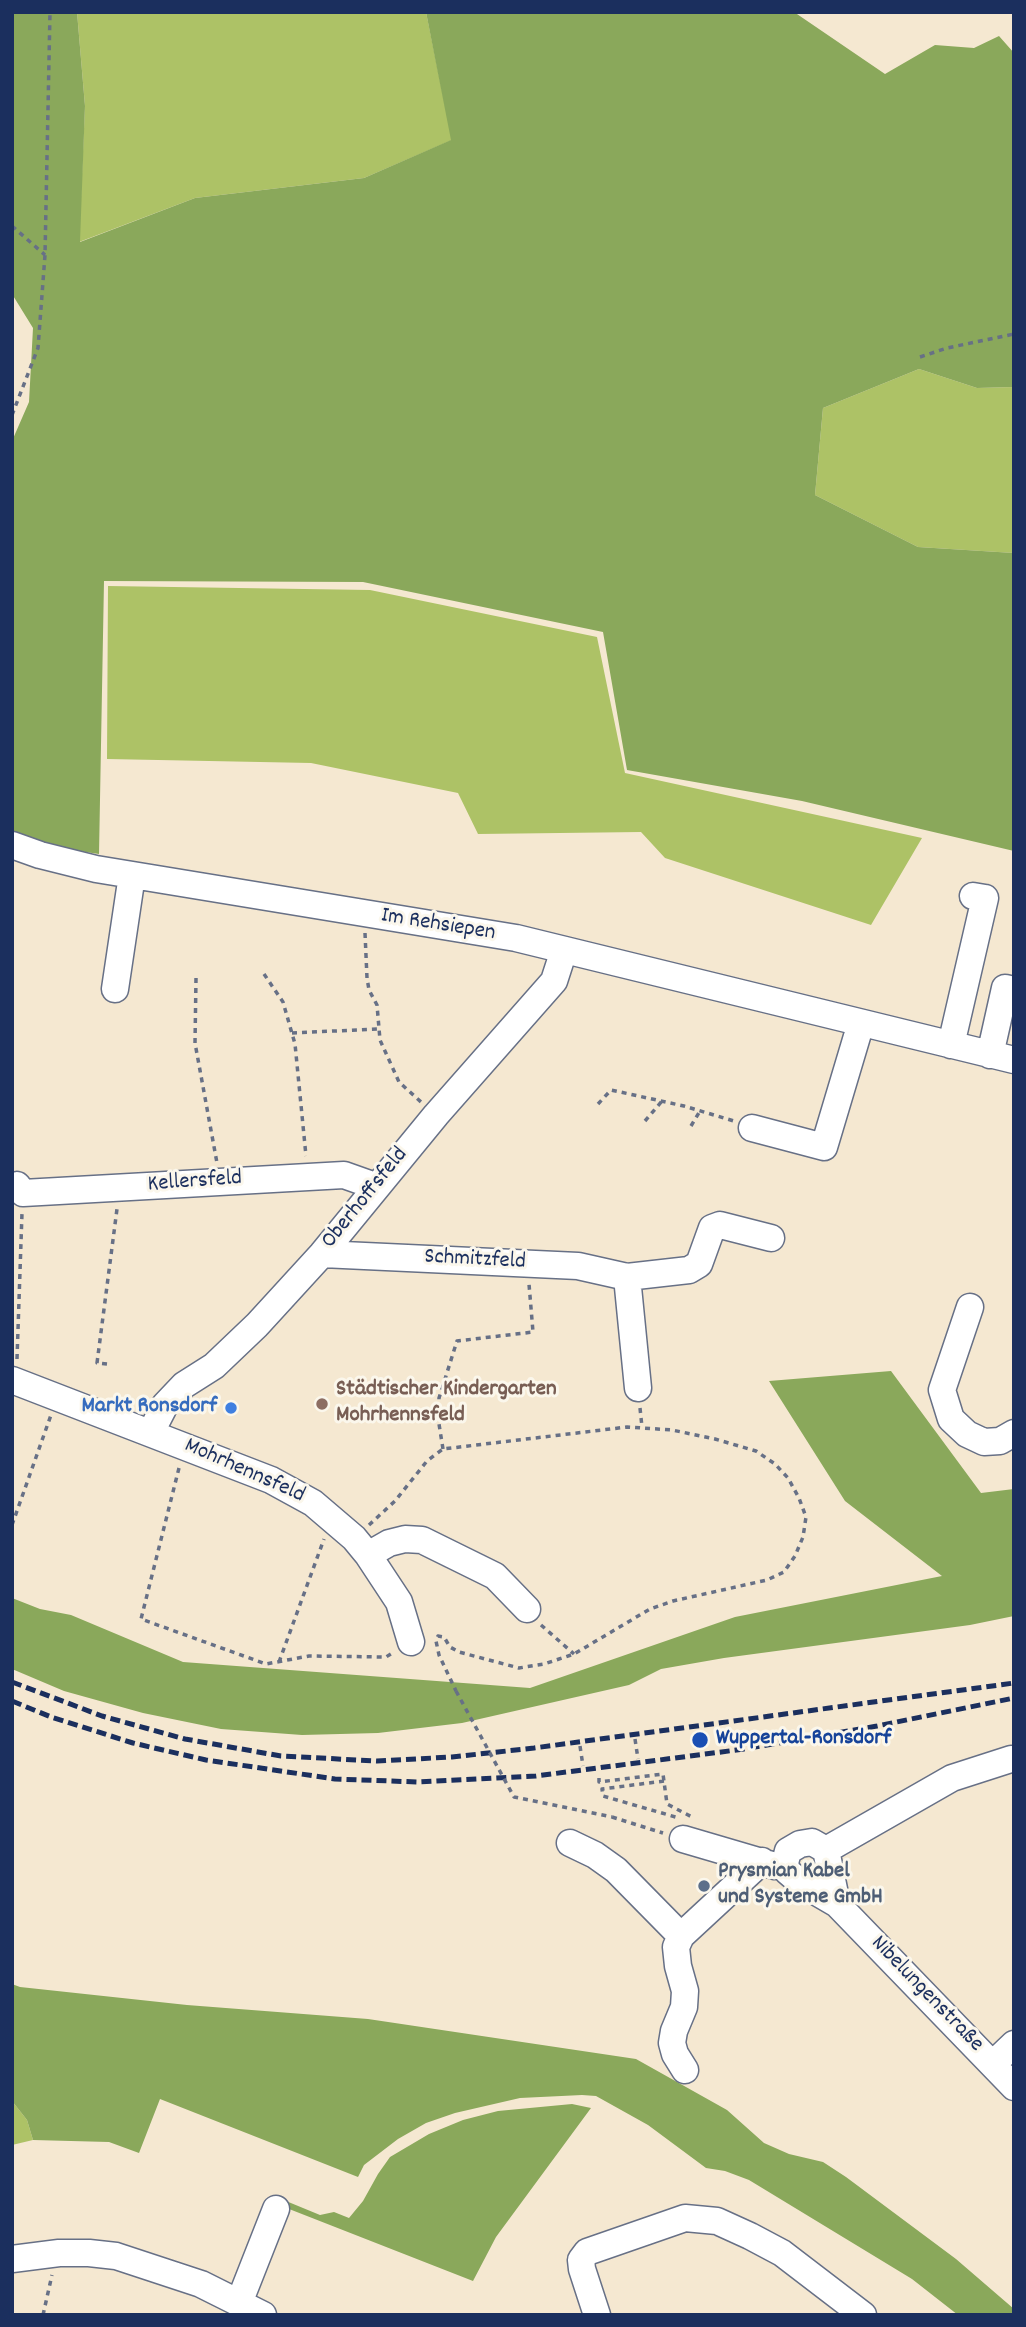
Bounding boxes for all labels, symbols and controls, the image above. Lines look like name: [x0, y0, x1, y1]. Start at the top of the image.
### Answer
street label: Im Rehsiepen: [379, 903, 497, 949]
street label: Oberhoffsfeld: [317, 1143, 415, 1255]
street label: Kellersfeld: [147, 1166, 243, 1200]
street label: Schmitzfeld: [424, 1245, 526, 1277]
place label: Städtischer Kindergarten Mohrhennsfeld: [336, 1377, 557, 1431]
place label: Markt Ronsdorf: [82, 1394, 217, 1422]
marker: Städtischer Kindergarten Mohrhennsfeld: [314, 1396, 330, 1412]
marker: Markt Ronsdorf: [223, 1400, 239, 1416]
street label: Mohrhennsfeld: [180, 1433, 308, 1511]
place label: Wuppertal-Ronsdorf: [716, 1726, 891, 1754]
marker: Wuppertal-Ronsdorf: [690, 1730, 710, 1750]
place label: Prysmian Kabel und Systeme GmbH: [718, 1859, 883, 1913]
marker: Prysmian Kabel und Systeme GmbH: [696, 1878, 712, 1894]
street label: Nibelungenstraße: [864, 1931, 988, 2059]

